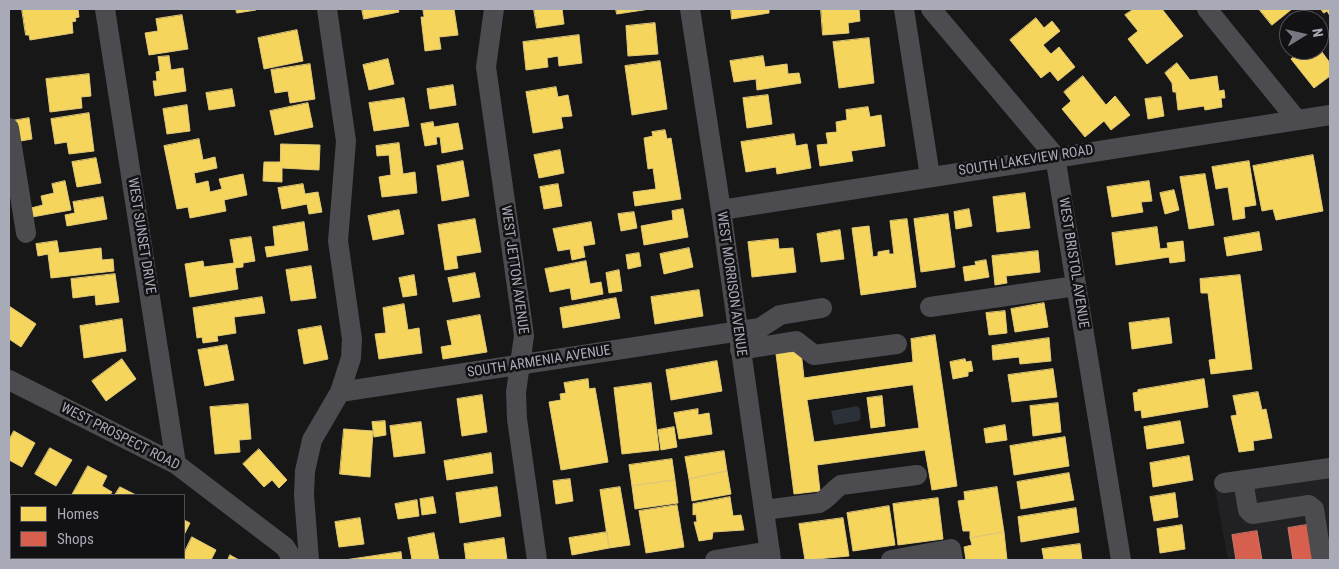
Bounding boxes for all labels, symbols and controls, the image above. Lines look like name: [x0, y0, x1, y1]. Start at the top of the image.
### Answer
north arrow: [1279, 10, 1329, 60]
text: N: [1309, 27, 1326, 38]
street label: SOUTH LAKEVIEW ROAD: [957, 142, 1095, 180]
street label: WEST SUNSET DRIVE: [123, 177, 159, 295]
street label: WEST BRISTOL AVENUE: [1054, 196, 1092, 330]
street label: WEST JETTON AVENUE: [497, 205, 531, 335]
street label: WEST MORRISON AVENUE: [713, 211, 749, 357]
street label: SOUTH ARMENIA AVENUE: [466, 342, 612, 382]
street label: WEST PROSPECT ROAD: [58, 400, 182, 474]
legend: [10, 494, 185, 559]
text: Homes: [57, 505, 99, 523]
text: Shops: [57, 530, 94, 548]

